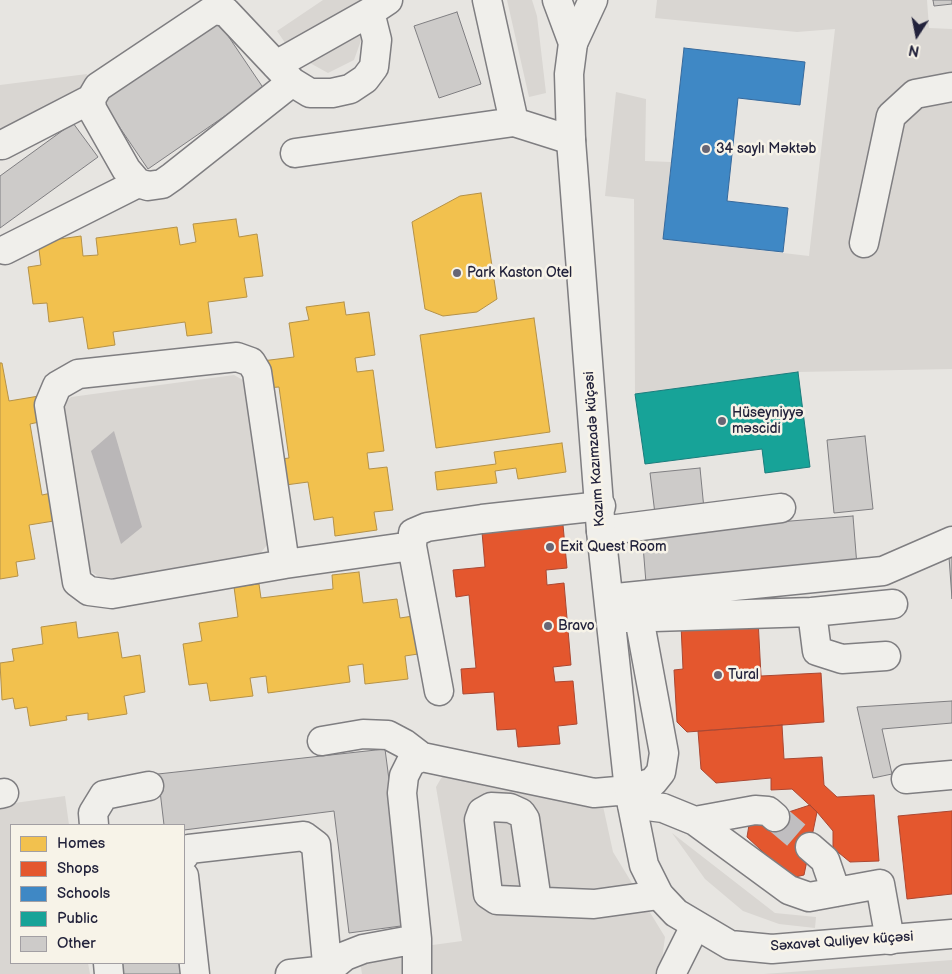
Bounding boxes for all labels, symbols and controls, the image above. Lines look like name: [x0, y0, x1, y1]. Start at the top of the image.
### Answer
north arrow: [892, 10, 942, 60]
text: N: [907, 41, 921, 60]
place label: 34 saylı Məktəb: [716, 141, 816, 157]
marker: 34 saylı Məktəb: [700, 143, 712, 155]
place label: Park Kaston Otel: [467, 265, 572, 281]
marker: Park Kaston Otel: [451, 267, 463, 279]
street label: Kazım Kazımzadə küçəsi: [581, 371, 609, 527]
place label: Hüseyniyyə məscidi: [732, 405, 804, 438]
marker: Hüseyniyyə məscidi: [716, 415, 728, 427]
place label: Exit Quest Room: [560, 539, 667, 555]
marker: Exit Quest Room: [544, 541, 556, 553]
place label: Bravo: [558, 618, 595, 634]
marker: Bravo: [542, 620, 554, 632]
place label: Tural: [728, 667, 759, 683]
marker: Tural: [712, 669, 724, 681]
legend: [10, 824, 185, 964]
text: Homes: [57, 834, 105, 853]
text: Shops: [57, 859, 99, 878]
text: Schools: [57, 884, 110, 903]
text: Public: [57, 909, 98, 928]
street label: Səxavət Quliyev küçəsi: [770, 929, 914, 955]
text: Other: [57, 934, 96, 953]

